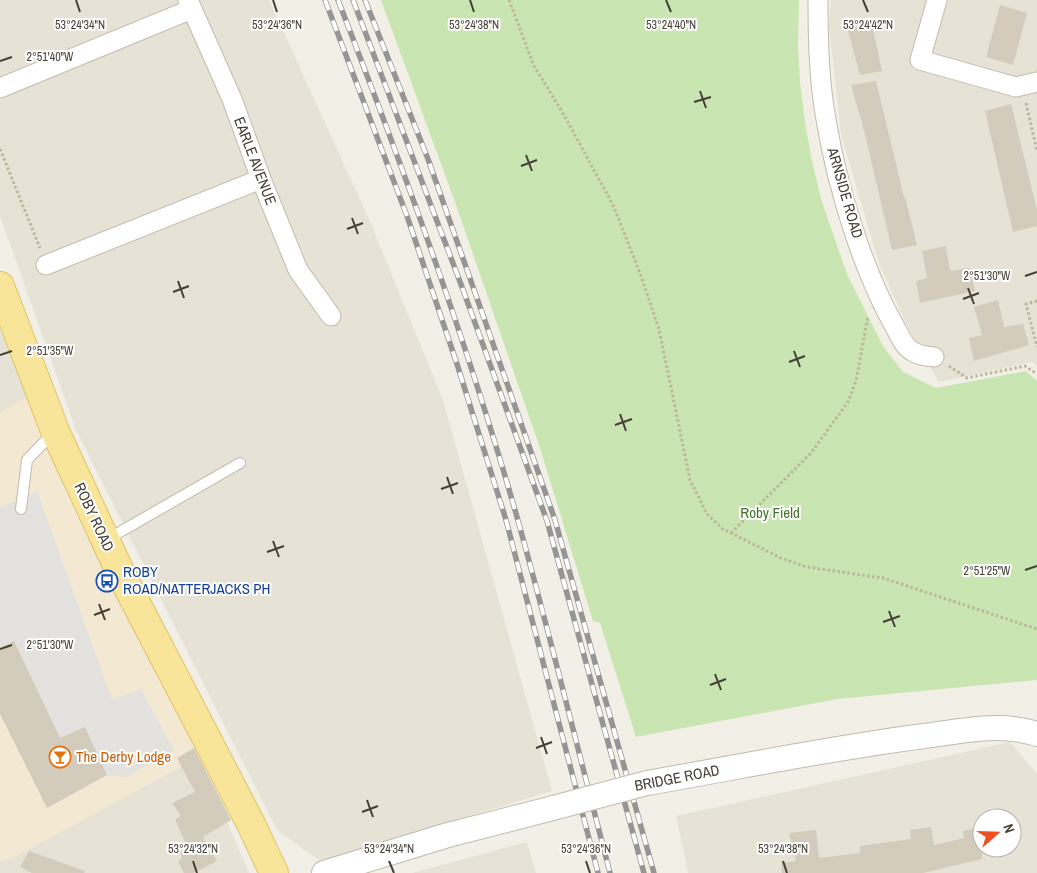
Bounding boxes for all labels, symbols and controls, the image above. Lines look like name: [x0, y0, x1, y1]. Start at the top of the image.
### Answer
text: 53°24'34"N: [55, 17, 105, 33]
text: 53°24'36"N: [252, 17, 302, 33]
text: 53°24'38"N: [449, 17, 499, 33]
text: 53°24'40"N: [646, 17, 696, 33]
text: 53°24'42"N: [843, 17, 893, 33]
text: 2°51'40"W: [27, 49, 74, 65]
street label: EARLE AVENUE: [229, 114, 282, 208]
street label: ARNSIDE ROAD: [822, 144, 869, 241]
text: 2°51'30"W: [964, 268, 1011, 284]
text: 2°51'35"W: [27, 343, 74, 359]
street label: ROBY ROAD: [69, 479, 120, 555]
park label: Roby Field: [740, 502, 800, 523]
place label: ROBY ROAD/NATTERJACKS PH: [123, 561, 270, 599]
text: 2°51'25"W: [964, 563, 1011, 579]
bus stop icon: ROBY ROAD/NATTERJACKS PH: [95, 569, 119, 593]
text: 2°51'30"W: [27, 637, 74, 653]
bar icon: The Derby Lodge: [48, 745, 72, 769]
place label: The Derby Lodge: [76, 746, 171, 767]
street label: BRIDGE ROAD: [633, 759, 721, 796]
north arrow: [972, 808, 1022, 858]
text: N: [999, 822, 1019, 836]
text: 53°24'32"N: [168, 841, 218, 857]
text: 53°24'34"N: [364, 841, 414, 857]
text: 53°24'36"N: [561, 841, 611, 857]
text: 53°24'38"N: [758, 841, 808, 857]

